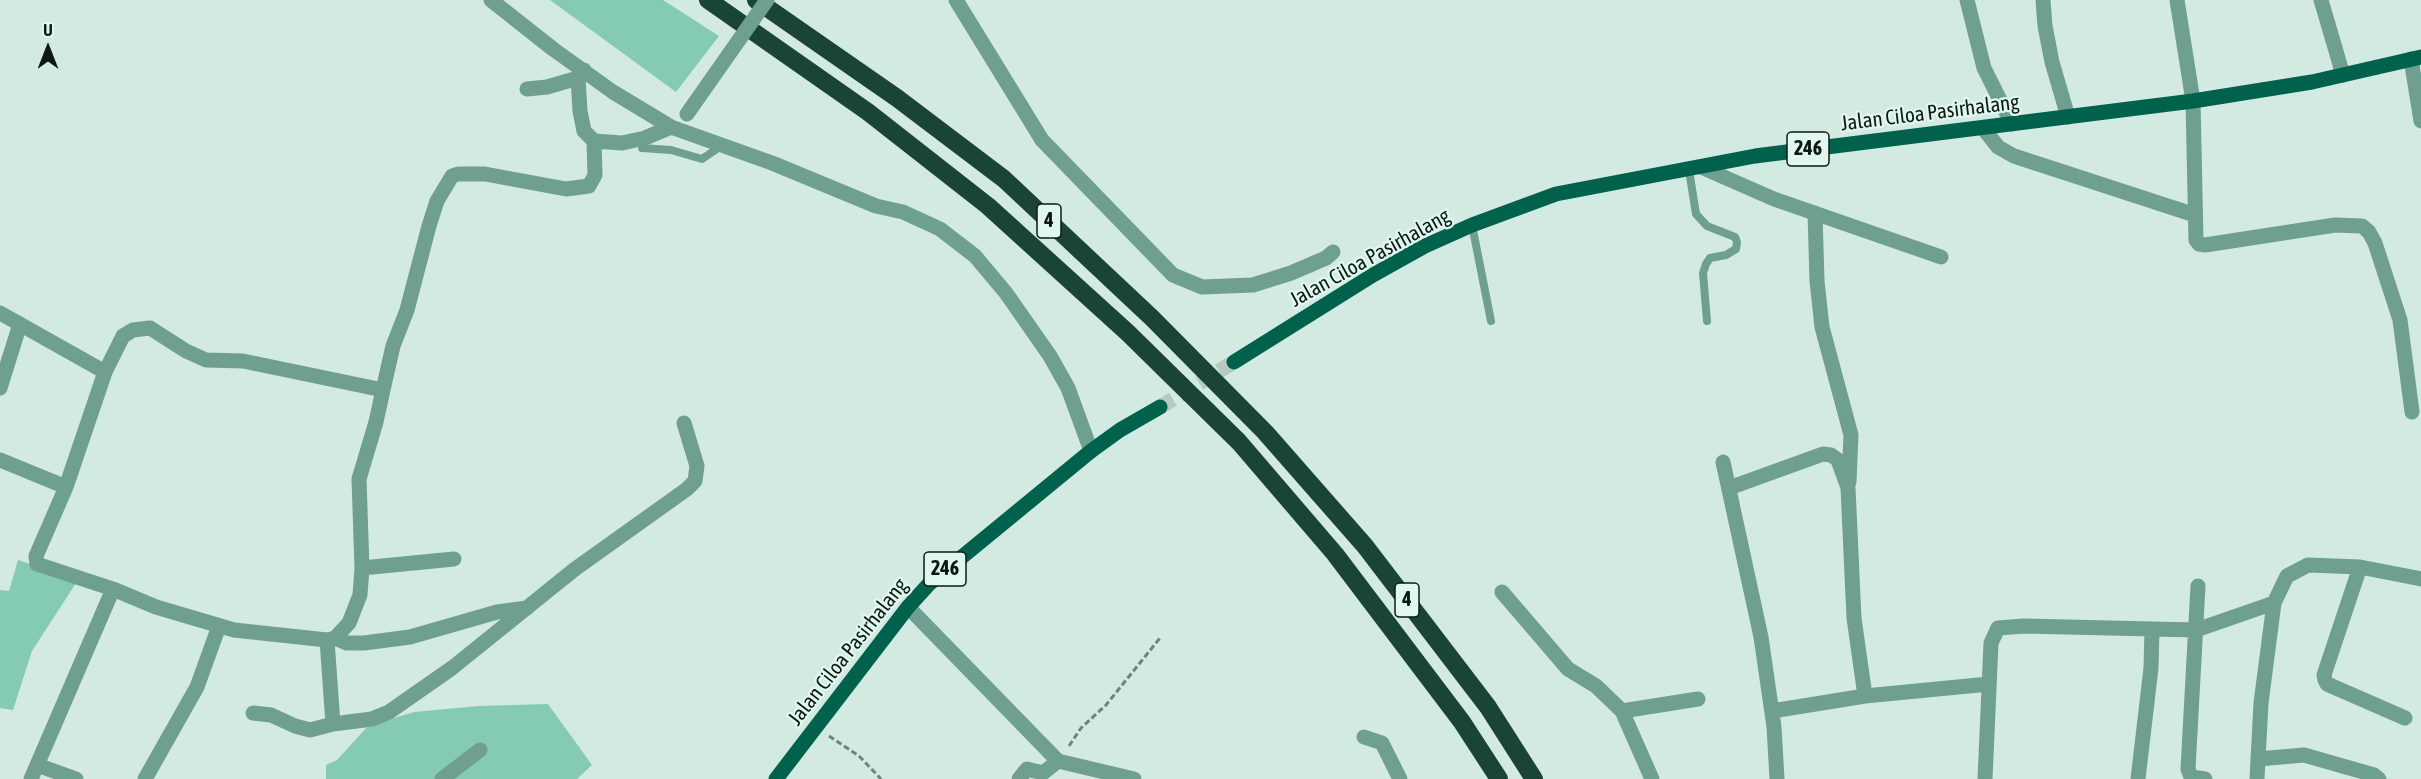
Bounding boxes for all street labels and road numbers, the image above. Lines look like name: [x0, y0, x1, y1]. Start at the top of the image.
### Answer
street label: Jalan Ciloa Pasirhalang: [1839, 90, 2021, 136]
road number: 246: [1787, 132, 1829, 166]
street label: Jalan Ciloa Pasirhalang: [1285, 203, 1455, 313]
road number: 4: [1037, 204, 1061, 238]
road number: 246: [924, 552, 966, 586]
street label: Jalan Ciloa Pasirhalang: [783, 573, 913, 731]
road number: 4: [1395, 583, 1419, 617]

